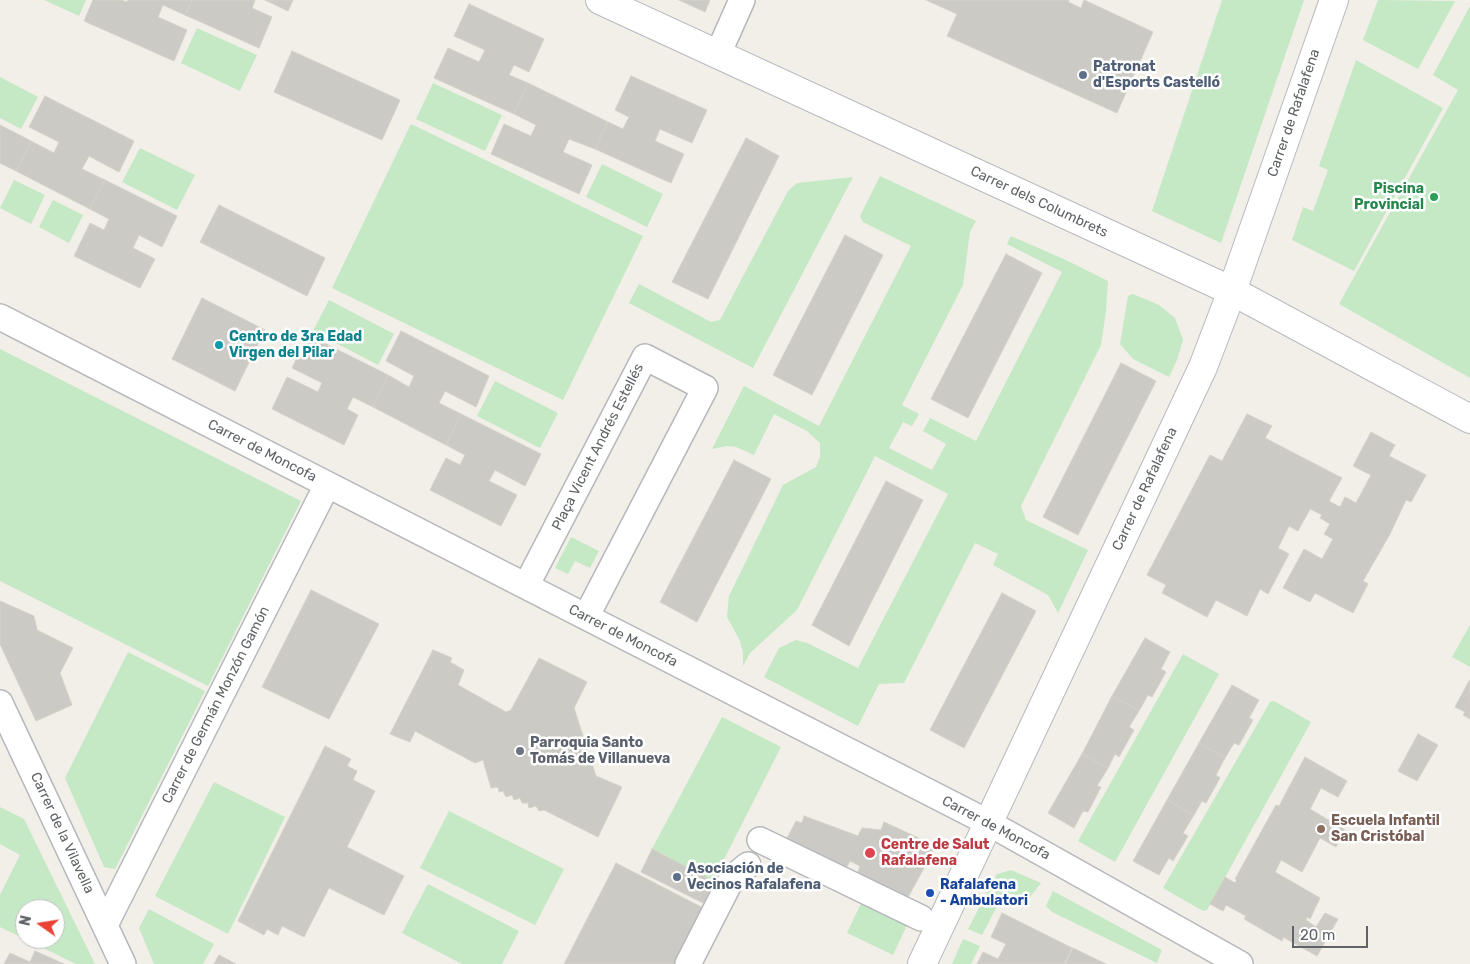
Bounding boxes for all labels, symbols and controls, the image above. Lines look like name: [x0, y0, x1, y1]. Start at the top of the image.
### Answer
street label: Carrer de Rafalafena: [1264, 47, 1324, 179]
place label: Patronat d'Esports Castelló: [1093, 59, 1220, 92]
marker: Patronat d'Esports Castelló: [1077, 69, 1089, 81]
street label: Carrer dels Columbrets: [968, 163, 1110, 241]
place label: Piscina Provincial: [1354, 181, 1424, 213]
marker: Piscina Provincial: [1428, 191, 1440, 203]
place label: Centro de 3ra Edad Virgen del Pilar: [229, 329, 362, 362]
marker: Centro de 3ra Edad Virgen del Pilar: [213, 339, 225, 351]
street label: Plaça Vicent Andrés Estellés: [549, 361, 647, 533]
street label: Carrer de Moncofa: [205, 416, 319, 486]
street label: Carrer de Rafalafena: [1109, 425, 1181, 553]
street label: Carrer de Moncofa: [566, 601, 680, 671]
street label: Carrer de Germán Monzón Gamón: [159, 603, 273, 807]
place label: Parroquia Santo Tomás de Villanueva: [530, 735, 670, 768]
marker: Parroquia Santo Tomás de Villanueva: [514, 745, 526, 757]
street label: Carrer de la Vilavella: [27, 770, 97, 896]
street label: Carrer de Moncofa: [939, 792, 1053, 864]
place label: Escuela Infantil San Cristóbal: [1331, 813, 1440, 846]
marker: Escuela Infantil San Cristóbal: [1315, 823, 1327, 835]
place label: Centre de Salut Rafalafena: [881, 837, 989, 870]
marker: Centre de Salut Rafalafena: [863, 846, 877, 860]
place label: Asociación de Vecinos Rafalafena: [687, 861, 821, 894]
marker: Asociación de Vecinos Rafalafena: [671, 871, 683, 883]
place label: Rafalafena - Ambulatori: [940, 877, 1028, 910]
marker: Rafalafena - Ambulatori: [924, 887, 936, 899]
north arrow: [15, 899, 65, 949]
text: N: [16, 914, 35, 928]
scale bar: [1295, 916, 1371, 948]
text: 20 m: [1300, 926, 1335, 944]

